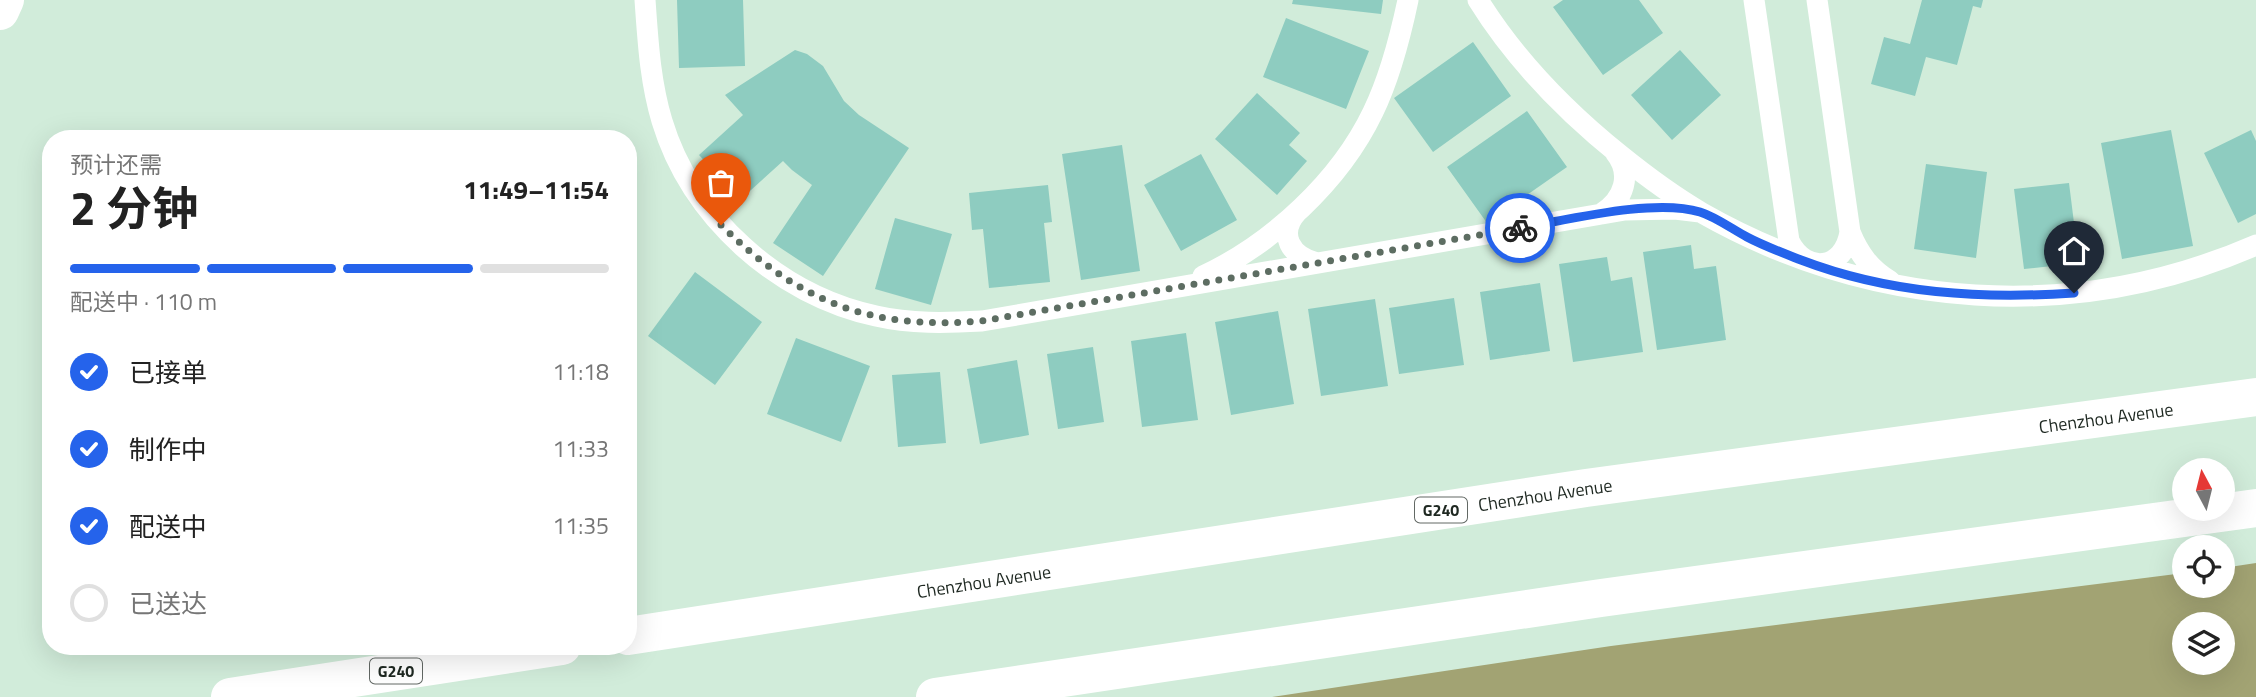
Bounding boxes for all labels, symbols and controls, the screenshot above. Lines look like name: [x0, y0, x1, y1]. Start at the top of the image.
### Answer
text: 预计还需: [70, 147, 162, 182]
pin: [691, 153, 751, 225]
icon: bag: [702, 164, 740, 202]
text: 11:49–11:54: [463, 170, 609, 209]
text: 2 分钟: [70, 173, 198, 243]
courier: [1485, 193, 1555, 263]
icon: bike: [1501, 209, 1539, 247]
pin: [2044, 221, 2104, 293]
icon: home: [2055, 232, 2093, 270]
text: 配送中 · 110 m: [70, 284, 217, 319]
icon: check: [70, 353, 108, 391]
text: 已接单: [129, 353, 207, 392]
text: 11:18: [552, 354, 609, 389]
street label: Chenzhou Avenue: [2037, 395, 2175, 440]
icon: check: [70, 430, 108, 468]
text: 制作中: [129, 430, 207, 469]
text: 11:33: [552, 431, 609, 466]
north arrow: [2172, 458, 2235, 522]
map controls: [2172, 458, 2235, 675]
street label: Chenzhou Avenue: [1476, 471, 1614, 518]
road number: G240: [1415, 498, 1467, 523]
icon: check: [70, 507, 108, 545]
text: 配送中: [129, 507, 207, 546]
text: 11:35: [552, 508, 609, 543]
button: locate: [2172, 535, 2235, 598]
street label: Chenzhou Avenue: [915, 557, 1053, 605]
text: 已送达: [129, 584, 207, 623]
button: layers: [2172, 612, 2235, 675]
road number: G240: [370, 658, 422, 684]

